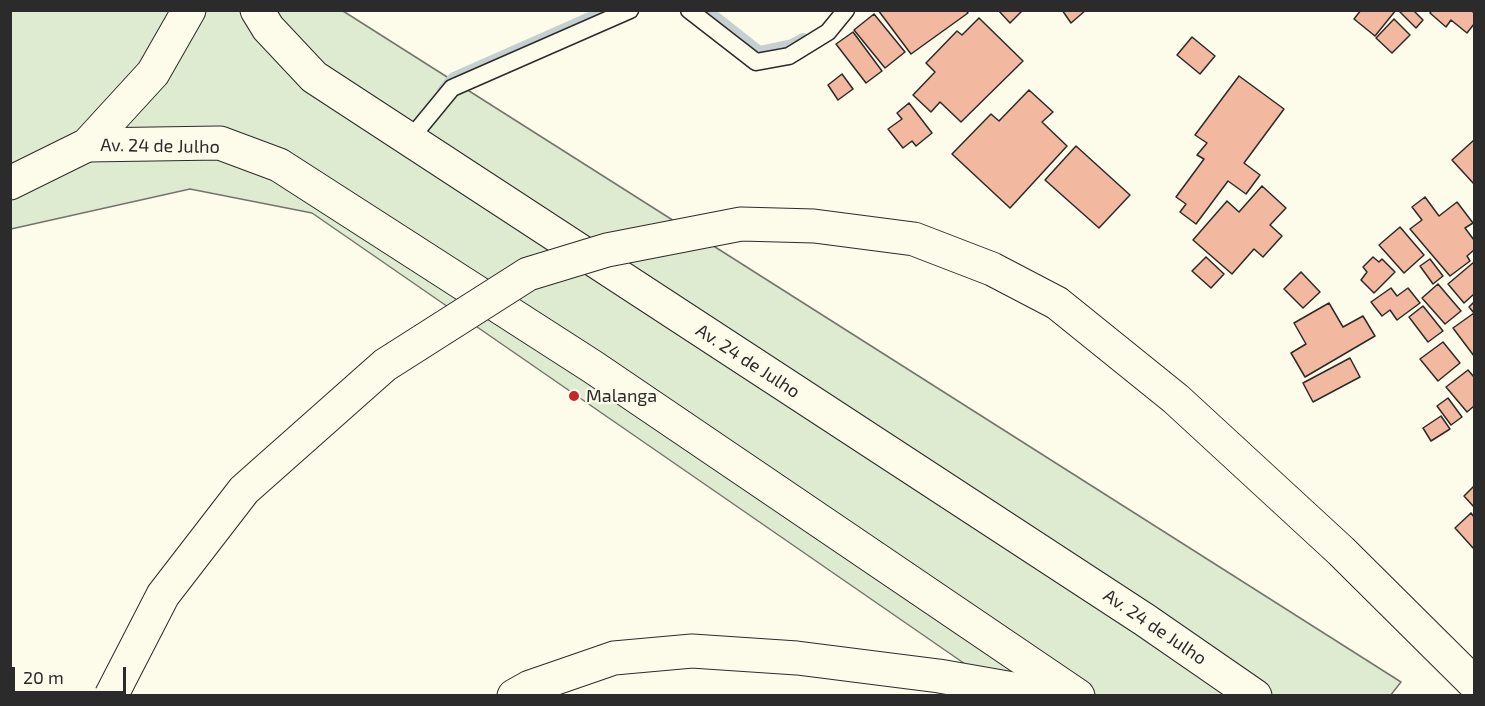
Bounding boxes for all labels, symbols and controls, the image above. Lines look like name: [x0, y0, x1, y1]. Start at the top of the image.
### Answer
street label: Av. 24 de Julho: [100, 134, 220, 158]
street label: Av. 24 de Julho: [692, 319, 804, 403]
place label: Malanga: [586, 385, 657, 407]
marker: Malanga: [567, 389, 581, 403]
street label: Av. 24 de Julho: [1099, 585, 1211, 669]
scale bar: [15, 655, 129, 693]
text: 20 m: [23, 666, 64, 688]

